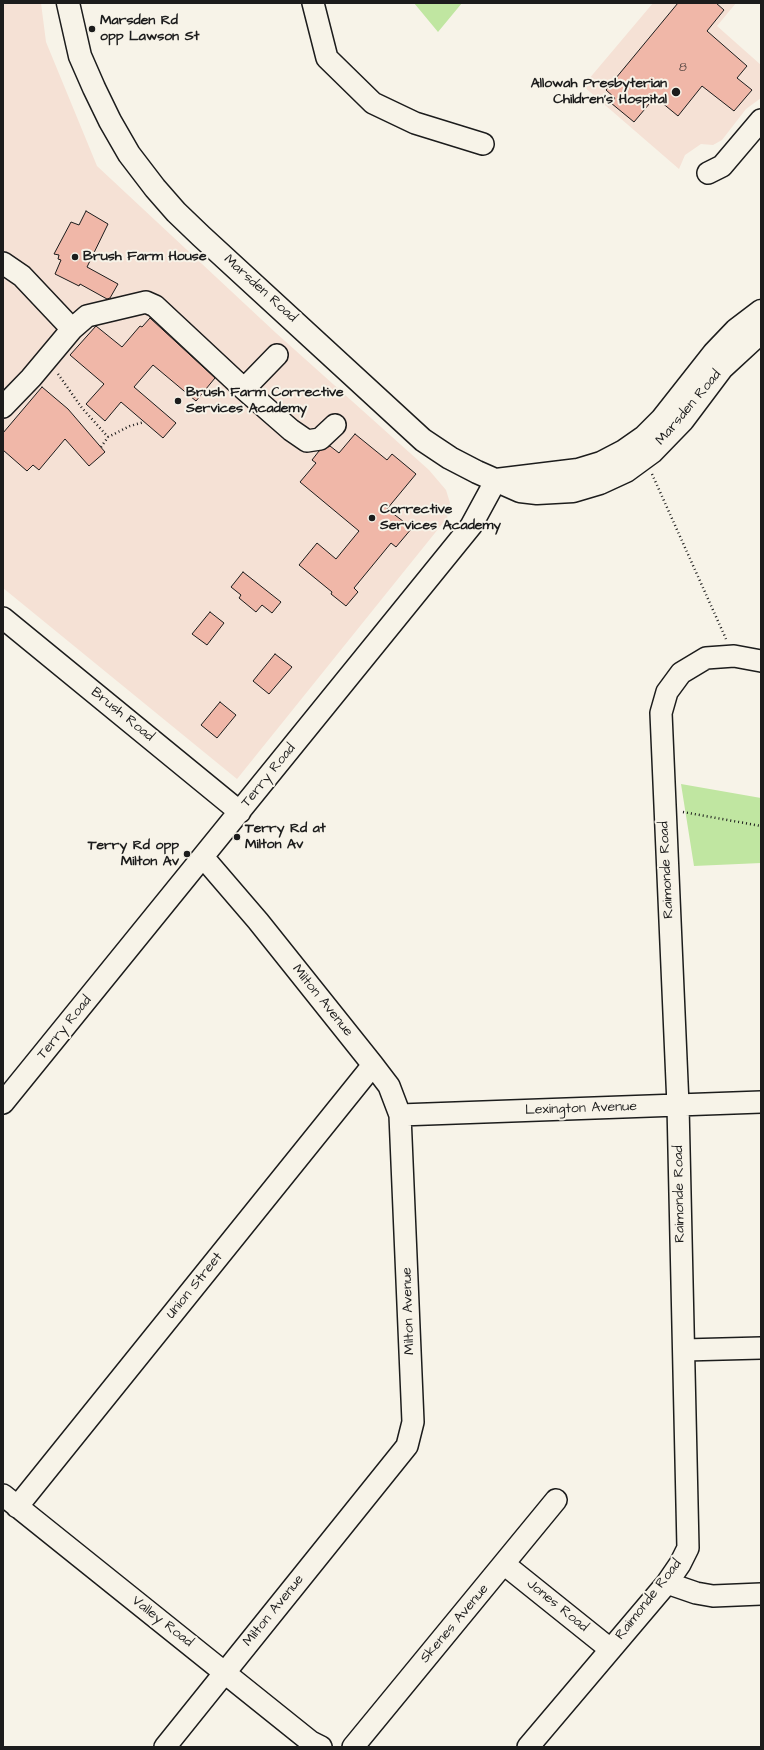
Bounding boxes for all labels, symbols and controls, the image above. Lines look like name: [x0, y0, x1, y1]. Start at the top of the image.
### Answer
place label: Marsden Rd opp Lawson St: [100, 13, 199, 46]
marker: Marsden Rd opp Lawson St: [87, 24, 97, 34]
house number: 8: [679, 61, 687, 75]
place label: Allowah Presbyterian Children's Hospital: [531, 76, 667, 108]
marker: Allowah Presbyterian Children's Hospital: [670, 86, 682, 98]
place label: Brush Farm House: [83, 249, 206, 265]
marker: Brush Farm House: [70, 252, 80, 262]
street label: Marsden Road: [220, 252, 300, 326]
street label: Marsden Road: [653, 367, 725, 449]
place label: Brush Farm Corrective Services Academy: [186, 385, 344, 418]
marker: Brush Farm Corrective Services Academy: [173, 396, 183, 406]
place label: Corrective Services Academy: [380, 502, 501, 534]
marker: Corrective Services Academy: [367, 513, 377, 523]
street label: Brush Road: [87, 684, 157, 746]
street label: Terry Road: [238, 741, 300, 811]
place label: Terry Rd at Milton Av: [245, 821, 326, 854]
street label: Raimonde Road: [656, 821, 678, 919]
marker: Terry Rd at Milton Av: [232, 832, 242, 842]
place label: Terry Rd opp Milton Av: [88, 838, 179, 870]
marker: Terry Rd opp Milton Av: [182, 849, 192, 859]
street label: Milton Avenue: [288, 962, 356, 1040]
street label: Terry Road: [34, 993, 96, 1063]
street label: Lexington Avenue: [525, 1099, 637, 1119]
street label: Raimonde Road: [671, 1145, 689, 1243]
street label: Union Street: [163, 1249, 227, 1323]
street label: Milton Avenue: [399, 1267, 419, 1355]
street label: Raimonde Road: [612, 1556, 686, 1644]
street label: Milton Avenue: [240, 1572, 308, 1650]
street label: Jones Road: [523, 1576, 591, 1636]
street label: Skenes Avenue: [417, 1581, 493, 1667]
street label: Valley Road: [128, 1593, 196, 1651]

